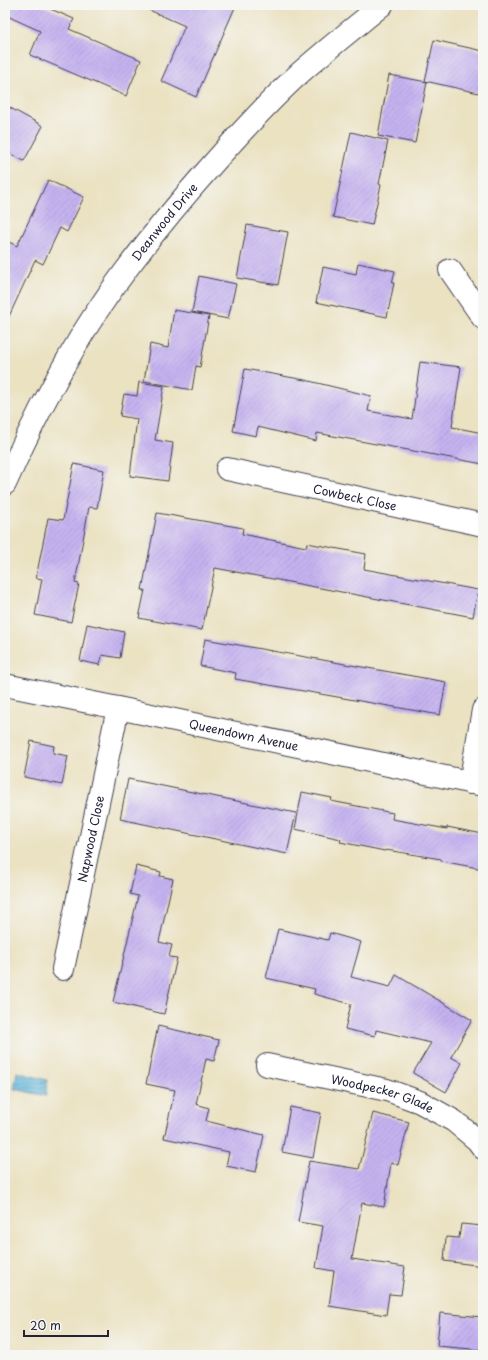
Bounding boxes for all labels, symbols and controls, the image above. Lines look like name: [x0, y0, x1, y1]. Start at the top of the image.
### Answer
street label: Deanwood Drive: [127, 179, 202, 264]
street label: Cowbeck Close: [311, 479, 399, 515]
street label: Queendown Avenue: [187, 714, 301, 755]
street label: Napwood Close: [73, 794, 108, 884]
street label: Woodpecker Glade: [329, 1070, 437, 1117]
scale bar: [24, 1312, 108, 1338]
text: 20 m: [30, 1316, 61, 1334]

